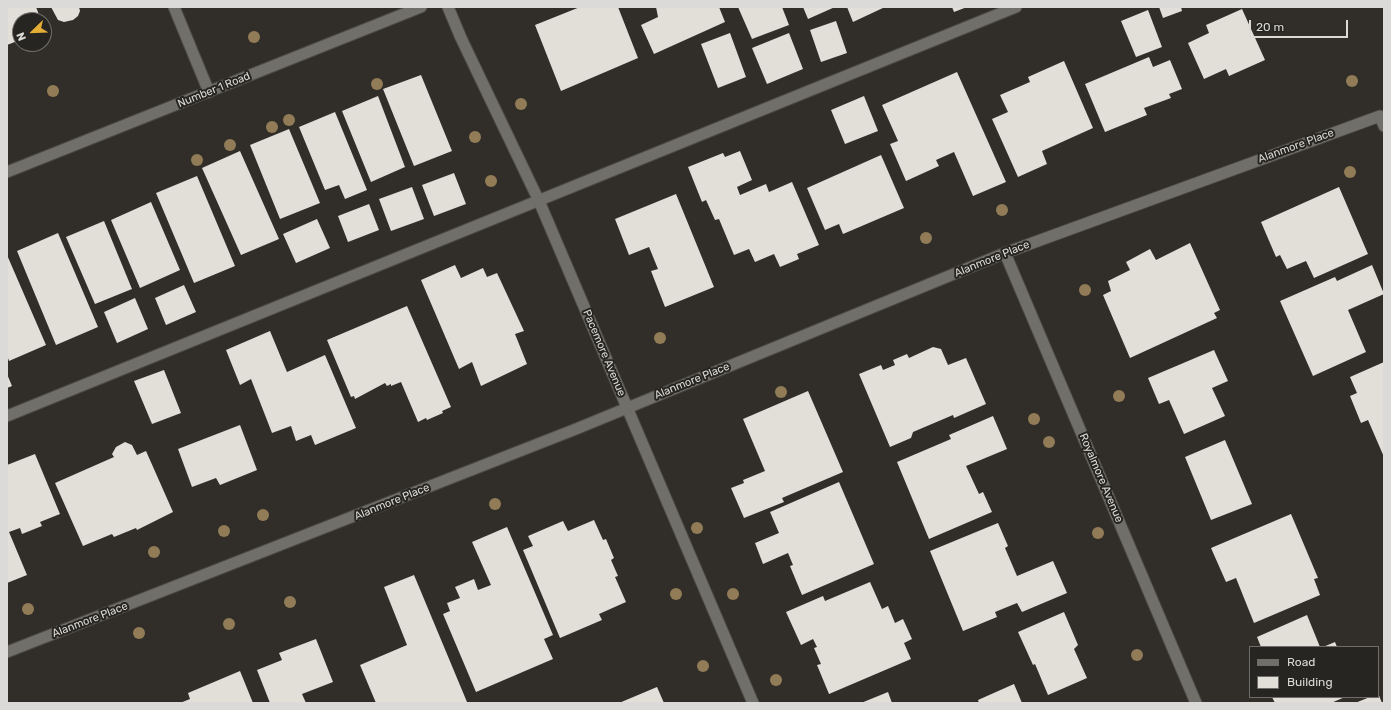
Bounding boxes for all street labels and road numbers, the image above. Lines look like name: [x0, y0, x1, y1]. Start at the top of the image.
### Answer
street label: Number 1 Road: [176, 69, 252, 111]
street label: Alanmore Place: [1256, 126, 1336, 166]
street label: Alanmore Place: [953, 238, 1031, 280]
street label: Pacemore Avenue: [580, 308, 628, 398]
street label: Alanmore Place: [653, 360, 731, 402]
street label: Royalmore Avenue: [1076, 432, 1126, 524]
street label: Alanmore Place: [353, 481, 431, 523]
street label: Alanmore Place: [50, 600, 130, 640]

